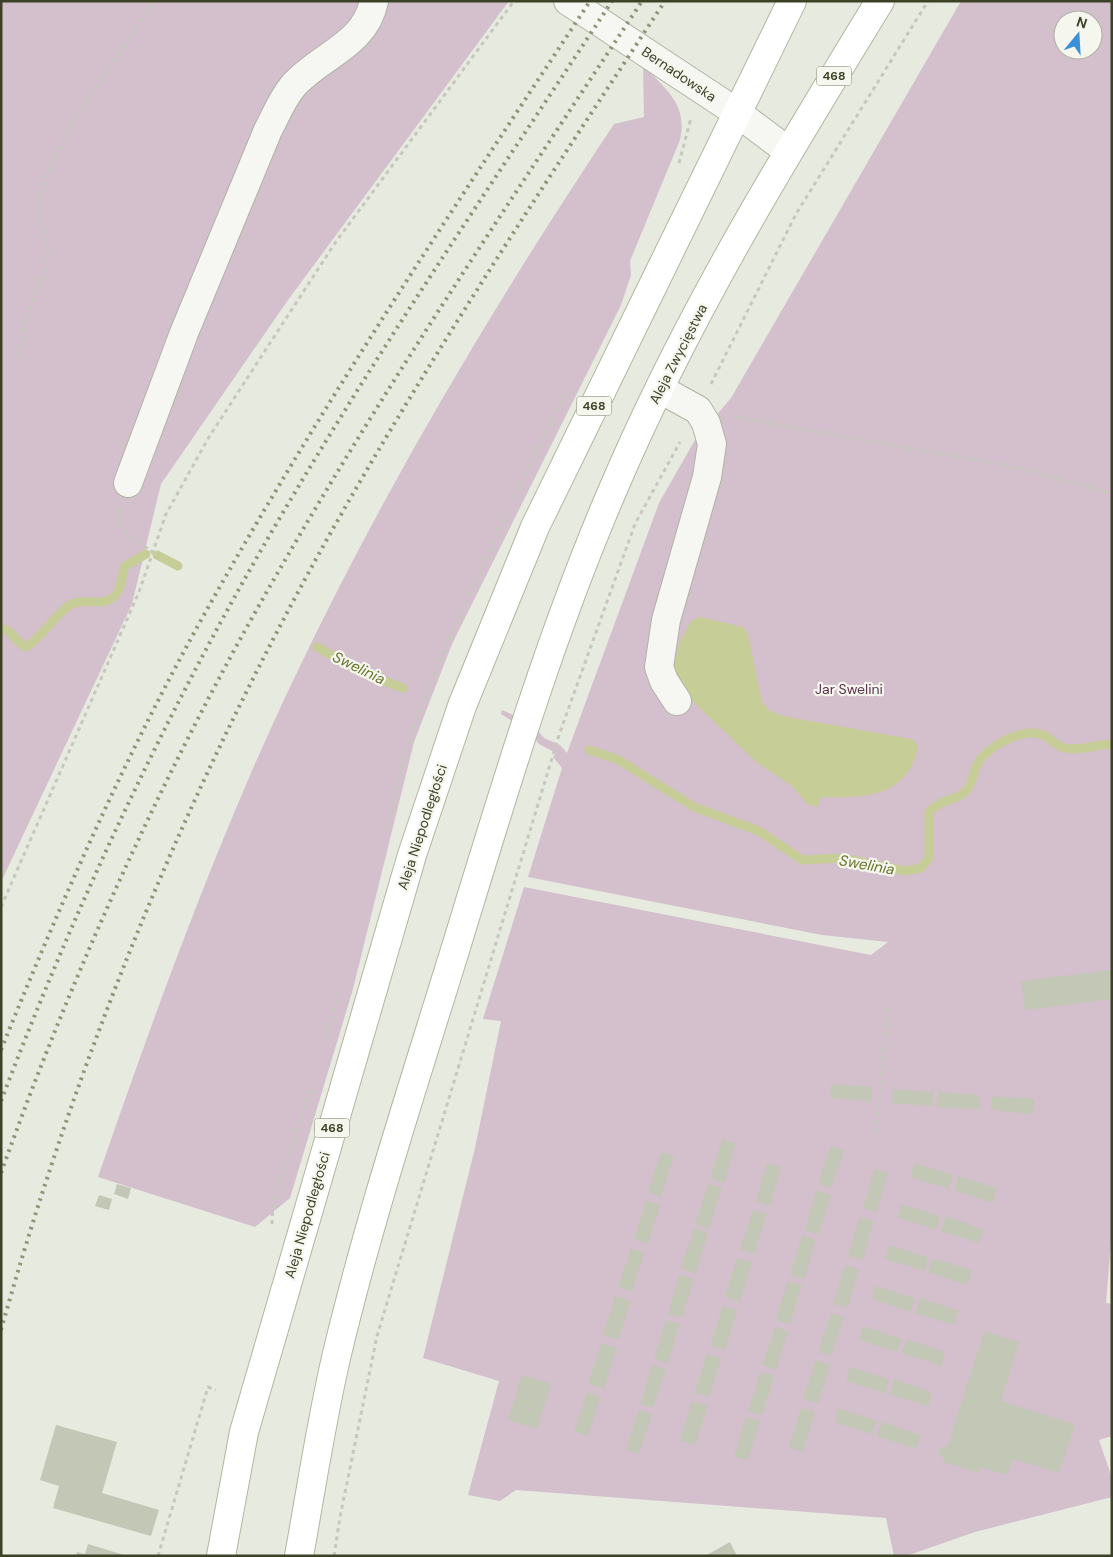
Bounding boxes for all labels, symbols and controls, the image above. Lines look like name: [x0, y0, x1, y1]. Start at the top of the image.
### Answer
north arrow: [1053, 10, 1103, 60]
text: N: [1074, 12, 1090, 33]
street label: Bernadowska: [638, 42, 720, 106]
road number: 468: [816, 66, 852, 85]
street label: Aleja Zwycięstwa: [645, 301, 711, 407]
road number: 468: [576, 396, 612, 416]
water label: Swelinia: [329, 647, 389, 689]
park label: Jar Swelini: [815, 680, 883, 698]
street label: Aleja Niepodległości: [393, 762, 451, 892]
water label: Swelinia: [838, 850, 896, 880]
road number: 468: [314, 1118, 350, 1138]
street label: Aleja Niepodległości: [280, 1150, 334, 1280]

